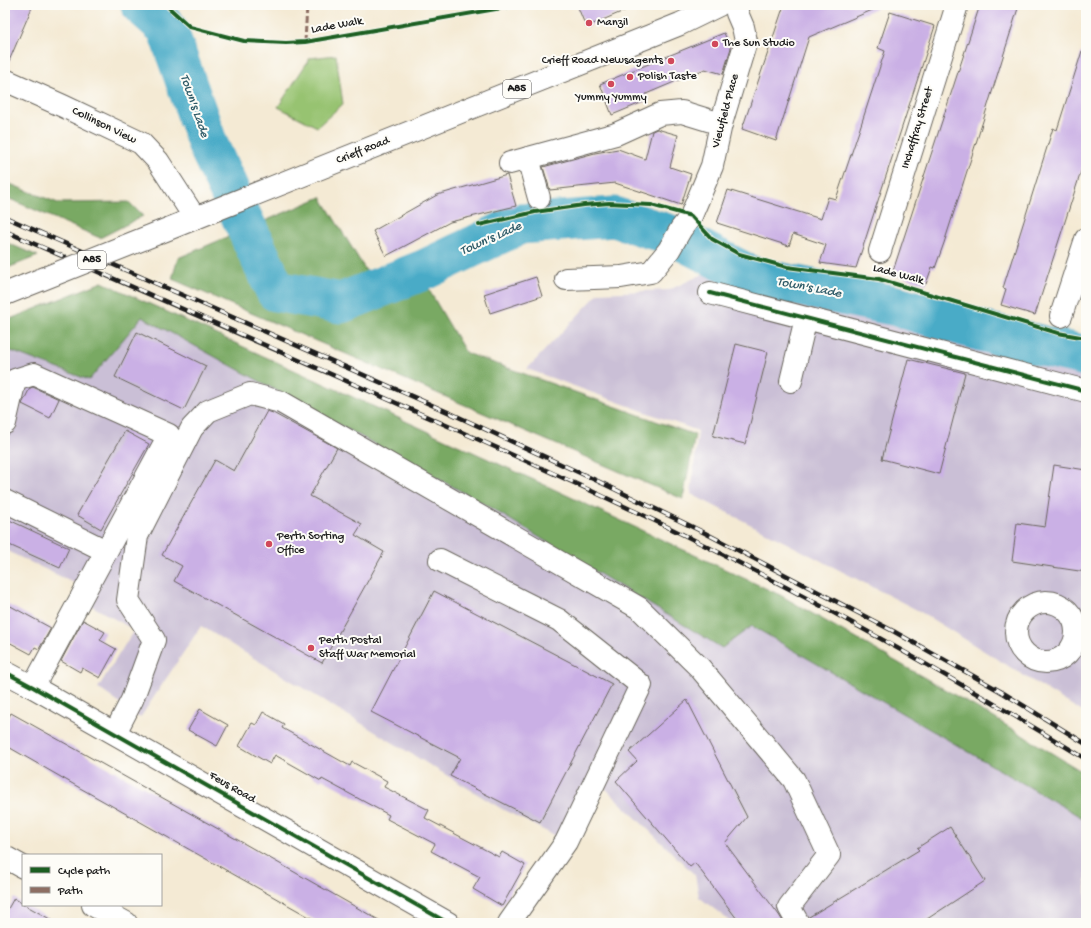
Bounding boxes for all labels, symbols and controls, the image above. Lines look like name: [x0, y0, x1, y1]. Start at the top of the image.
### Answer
street label: Lade Walk: [310, 14, 365, 37]
place label: Manzil: [597, 16, 629, 30]
marker: Manzil: [584, 18, 594, 28]
place label: The Sun Studio: [722, 37, 795, 51]
marker: The Sun Studio: [710, 39, 720, 49]
place label: Crieff Road Newsagents: [542, 54, 664, 68]
marker: Crieff Road Newsagents: [666, 56, 676, 66]
place label: Polish Taste: [637, 70, 697, 84]
marker: Polish Taste: [625, 72, 635, 82]
street label: Viewfield Place: [709, 72, 743, 150]
water label: Town's Lade: [176, 73, 212, 141]
marker: Yummy Yummy: [606, 79, 616, 89]
road number: A85: [503, 80, 531, 98]
street label: Inchaffray Street: [899, 84, 937, 171]
place label: Yummy Yummy: [574, 91, 647, 105]
street label: Collinson View: [69, 104, 139, 148]
street label: Crieff Road: [334, 134, 392, 168]
water label: Town's Lade: [458, 218, 525, 259]
road number: A85: [78, 251, 106, 269]
street label: Lade Walk: [871, 262, 927, 289]
water label: Town's Lade: [775, 274, 844, 302]
place label: Perth Sorting Office: [276, 530, 344, 558]
marker: Perth Sorting Office: [264, 539, 274, 549]
place label: Perth Postal Staff War Memorial: [318, 634, 416, 662]
marker: Perth Postal Staff War Memorial: [306, 643, 316, 653]
street label: Feus Road: [205, 769, 259, 807]
legend: [22, 854, 162, 906]
text: Cycle path: [58, 865, 111, 879]
text: Path: [57, 885, 83, 899]

